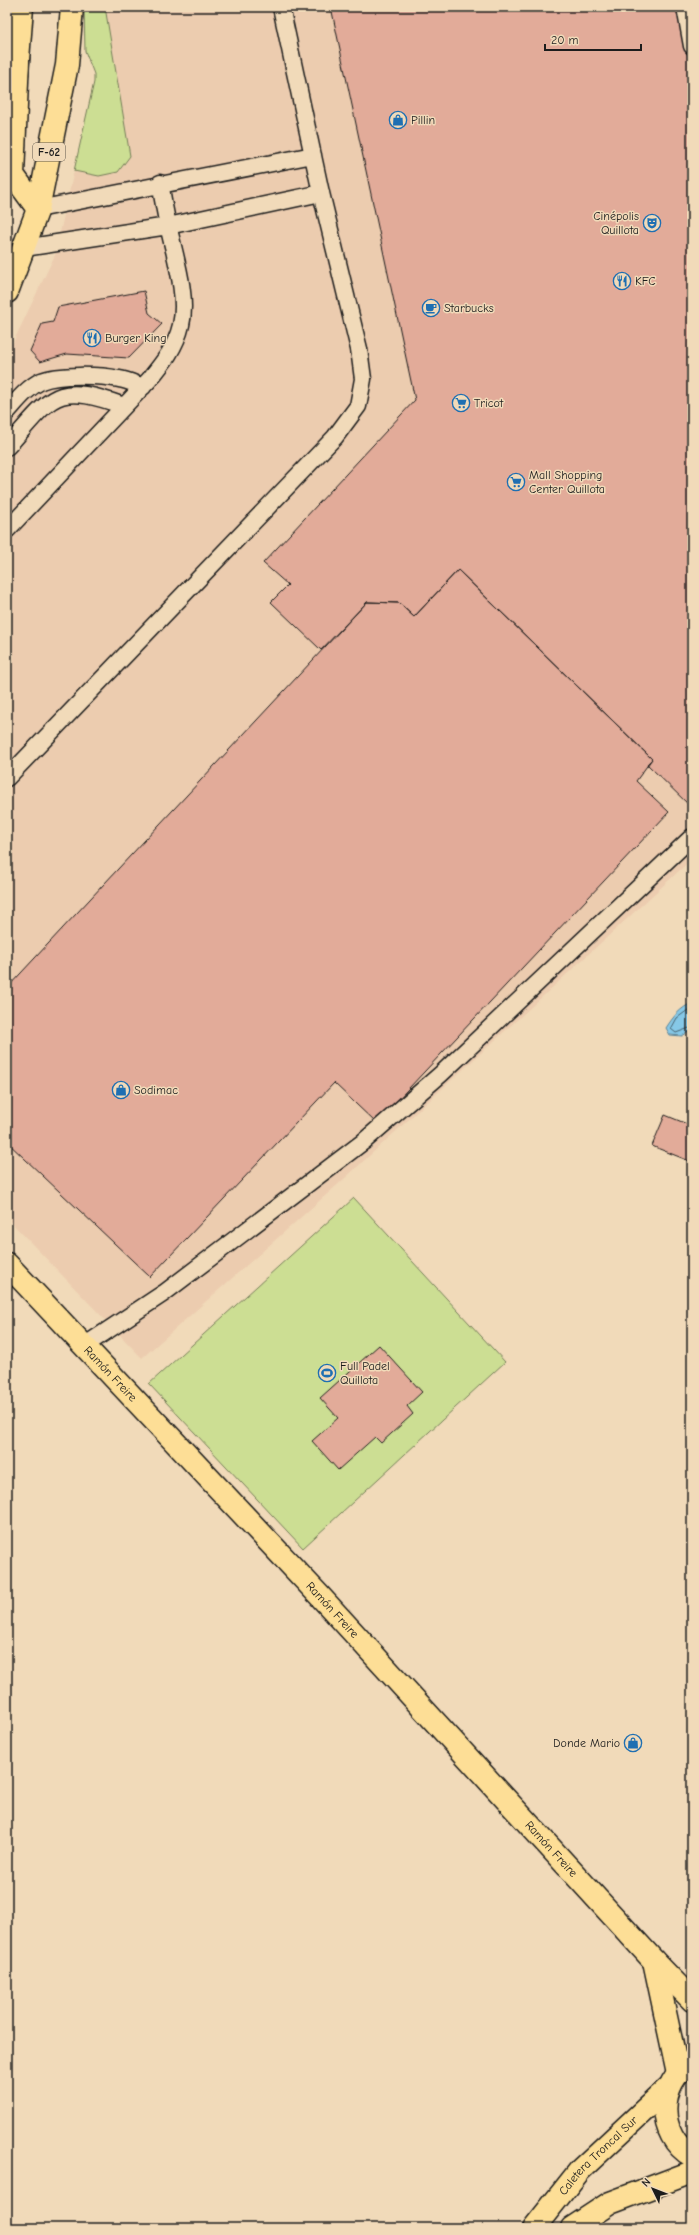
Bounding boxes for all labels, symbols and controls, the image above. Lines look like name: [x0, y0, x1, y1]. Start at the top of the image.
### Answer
scale bar: [545, 26, 641, 52]
text: 20 m: [551, 33, 579, 47]
shop icon: Pillin: [388, 110, 408, 130]
place label: Pillin: [411, 113, 435, 127]
road number: F-62: [33, 143, 65, 161]
place label: Cinépolis Quillota: [593, 209, 639, 237]
theatre icon: Cinépolis Quillota: [642, 213, 662, 233]
restaurant icon: KFC: [612, 271, 632, 291]
place label: KFC: [635, 274, 656, 288]
cafe icon: Starbucks: [421, 298, 441, 318]
place label: Starbucks: [444, 301, 494, 315]
restaurant icon: Burger King: [82, 328, 102, 348]
place label: Burger King: [105, 331, 167, 345]
supermarket icon: Tricot: [451, 393, 471, 413]
place label: Tricot: [474, 396, 504, 410]
place label: Mall Shopping Center Quillota: [529, 468, 605, 496]
supermarket icon: Mall Shopping Center Quillota: [506, 472, 526, 492]
shop icon: Sodimac: [111, 1080, 131, 1100]
place label: Sodimac: [134, 1083, 178, 1097]
street label: Ramón Freire: [81, 1343, 140, 1405]
place label: Full Padel Quillota: [340, 1359, 390, 1387]
sports icon: Full Padel Quillota: [317, 1363, 337, 1383]
street label: Ramón Freire: [303, 1579, 362, 1641]
shop icon: Donde Mario: [623, 1733, 643, 1753]
place label: Donde Mario: [553, 1736, 620, 1750]
street label: Ramón Freire: [522, 1818, 580, 1880]
street label: Caletera Troncal Sur: [556, 2113, 641, 2198]
north arrow: [633, 2169, 673, 2209]
text: N: [639, 2175, 653, 2190]

